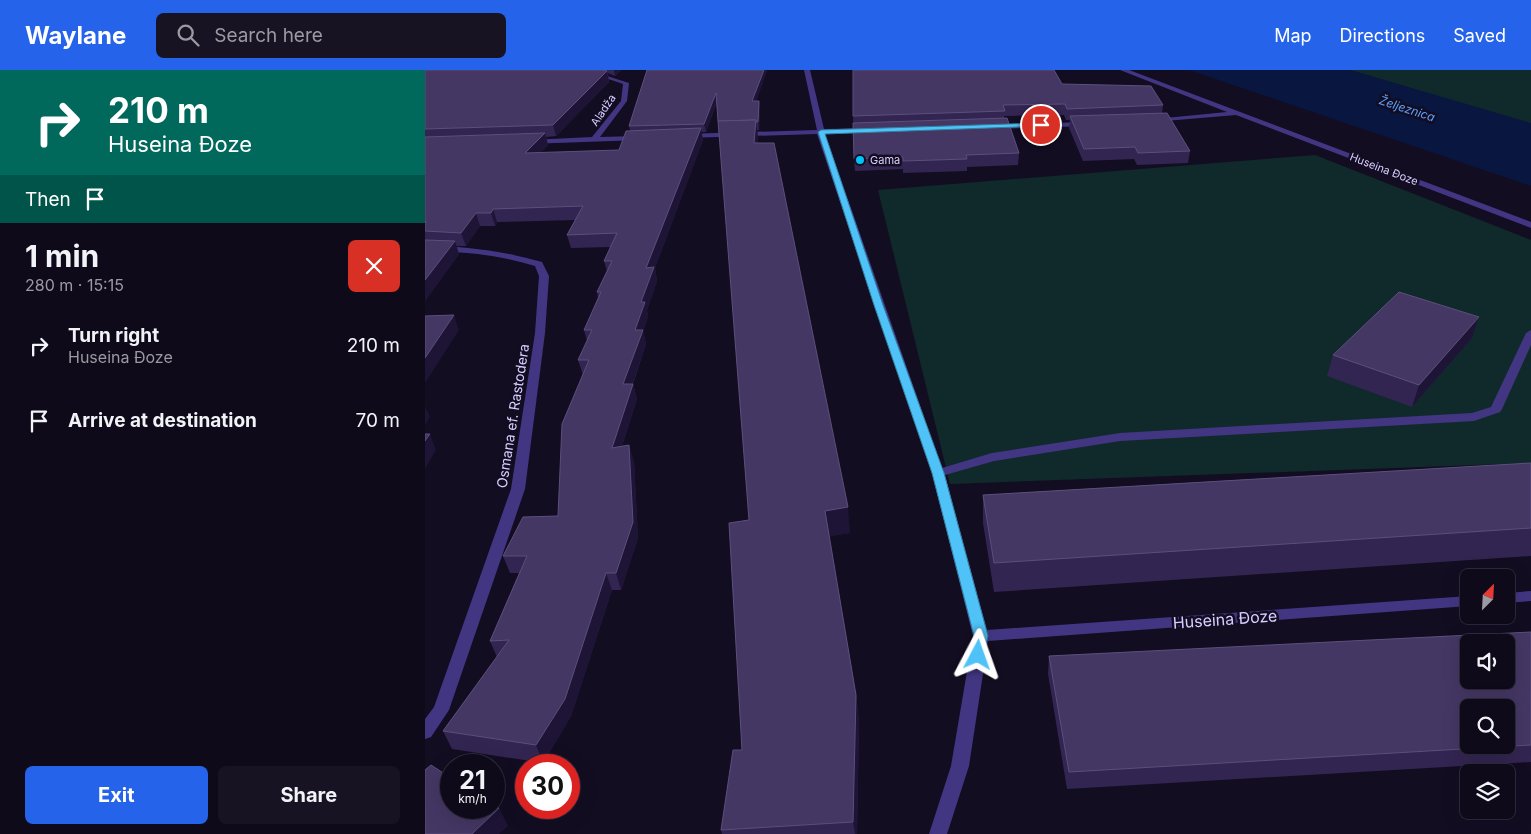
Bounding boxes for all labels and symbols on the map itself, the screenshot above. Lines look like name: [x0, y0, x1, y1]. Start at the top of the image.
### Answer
street label: Aladža: [587, 91, 619, 129]
water label: Željeznica: [1377, 92, 1437, 125]
pin: [1020, 104, 1062, 146]
street label: Huseina Đoze: [1348, 150, 1420, 188]
place label: Gama: [870, 153, 900, 167]
marker: Gama: [854, 154, 866, 166]
street label: Osmana ef. Rastodera: [493, 343, 532, 489]
north arrow: [1460, 569, 1515, 624]
street label: Huseina Đoze: [1172, 605, 1278, 633]
position arrow: [951, 628, 1003, 680]
speed limit sign: 30: [515, 754, 580, 819]

